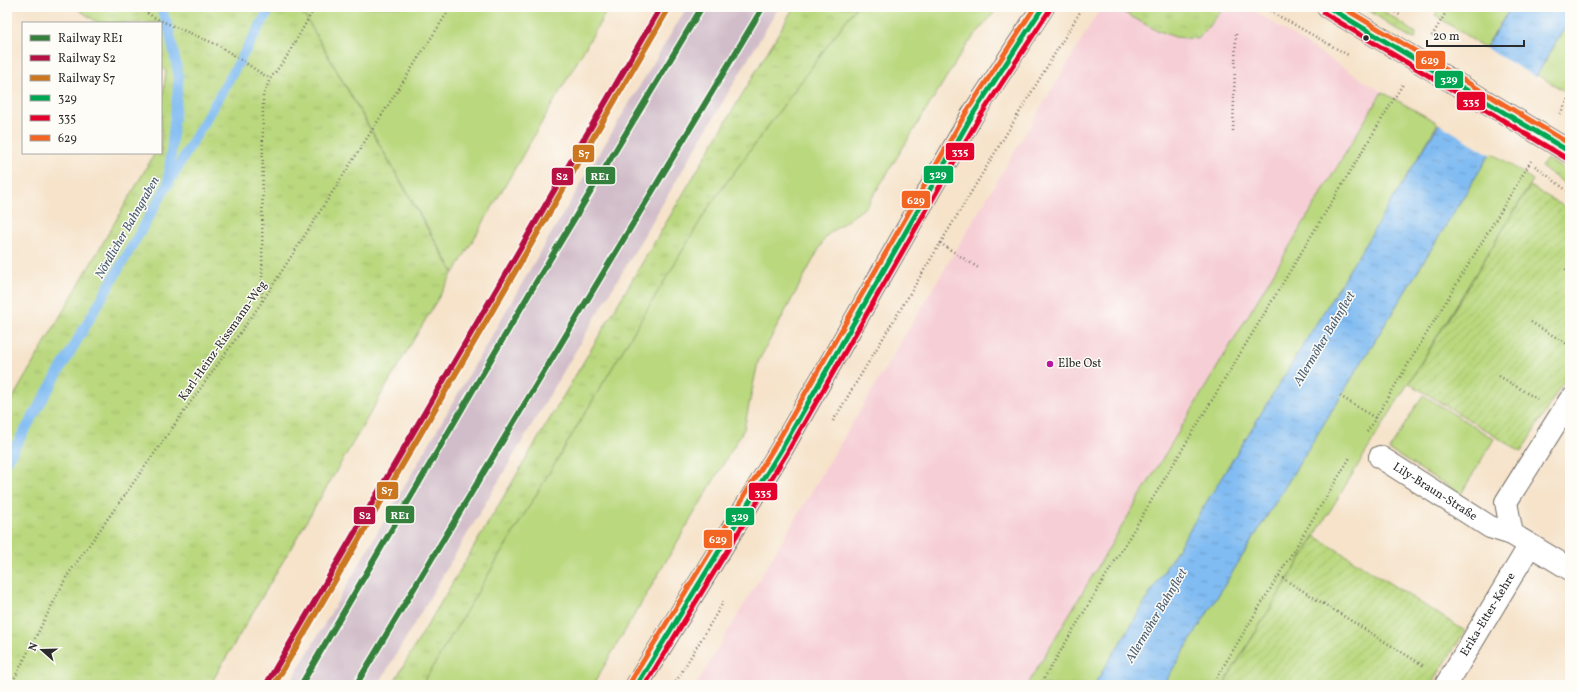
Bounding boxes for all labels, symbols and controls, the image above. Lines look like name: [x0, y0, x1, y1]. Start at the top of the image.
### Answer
legend: [22, 22, 162, 154]
scale bar: [1427, 22, 1524, 48]
text: 20 m: [1433, 29, 1460, 45]
text: Railway RE1: [58, 31, 123, 47]
unlabelled marker: [1361, 33, 1371, 43]
line badge: 629: [1415, 50, 1446, 70]
text: Railway S2: [58, 51, 116, 67]
text: 629: [1421, 54, 1439, 69]
line badge: 329: [1434, 70, 1464, 89]
text: Railway S7: [58, 71, 115, 87]
text: 329: [1440, 73, 1458, 88]
text: 329: [58, 91, 77, 107]
line badge: 335: [1456, 91, 1486, 111]
text: 335: [1463, 95, 1479, 110]
text: 335: [58, 111, 76, 127]
text: 629: [58, 131, 77, 147]
line badge: 335: [945, 142, 975, 161]
line badge: S7: [572, 144, 595, 163]
text: 335: [952, 145, 968, 160]
text: S7: [578, 147, 590, 162]
line badge: 329: [923, 165, 954, 184]
line badge: RE1: [585, 166, 616, 185]
line badge: S2: [551, 167, 574, 186]
text: 329: [929, 168, 947, 183]
text: S2: [556, 170, 568, 185]
text: RE1: [590, 170, 610, 185]
water label: Nördlicher Bahngraben: [91, 173, 165, 282]
line badge: 629: [901, 190, 931, 209]
text: 629: [907, 194, 925, 209]
street label: Karl-Heinz-Rissmann-Weg: [175, 278, 271, 404]
water label: Allermöher Bahnfleet: [1289, 288, 1361, 390]
place label: Elbe Ost: [1058, 356, 1102, 372]
marker: Elbe Ost: [1045, 359, 1055, 369]
street label: Lily-Braun-Straße: [1390, 459, 1480, 525]
line badge: S7: [376, 481, 399, 500]
line badge: 335: [748, 482, 778, 501]
text: S7: [381, 484, 393, 499]
text: 335: [755, 486, 771, 501]
line badge: RE1: [385, 505, 415, 524]
line badge: S2: [353, 506, 376, 525]
line badge: 329: [725, 507, 755, 526]
text: S2: [359, 509, 371, 524]
text: RE1: [390, 509, 410, 524]
text: 329: [731, 510, 749, 525]
line badge: 629: [703, 529, 733, 549]
text: 629: [709, 533, 727, 548]
water label: Allermöher Bahnfleet: [1121, 565, 1193, 667]
street label: Erika-Etter-Kehre: [1457, 570, 1520, 660]
north arrow: [22, 630, 62, 670]
text: N: [26, 641, 42, 653]

